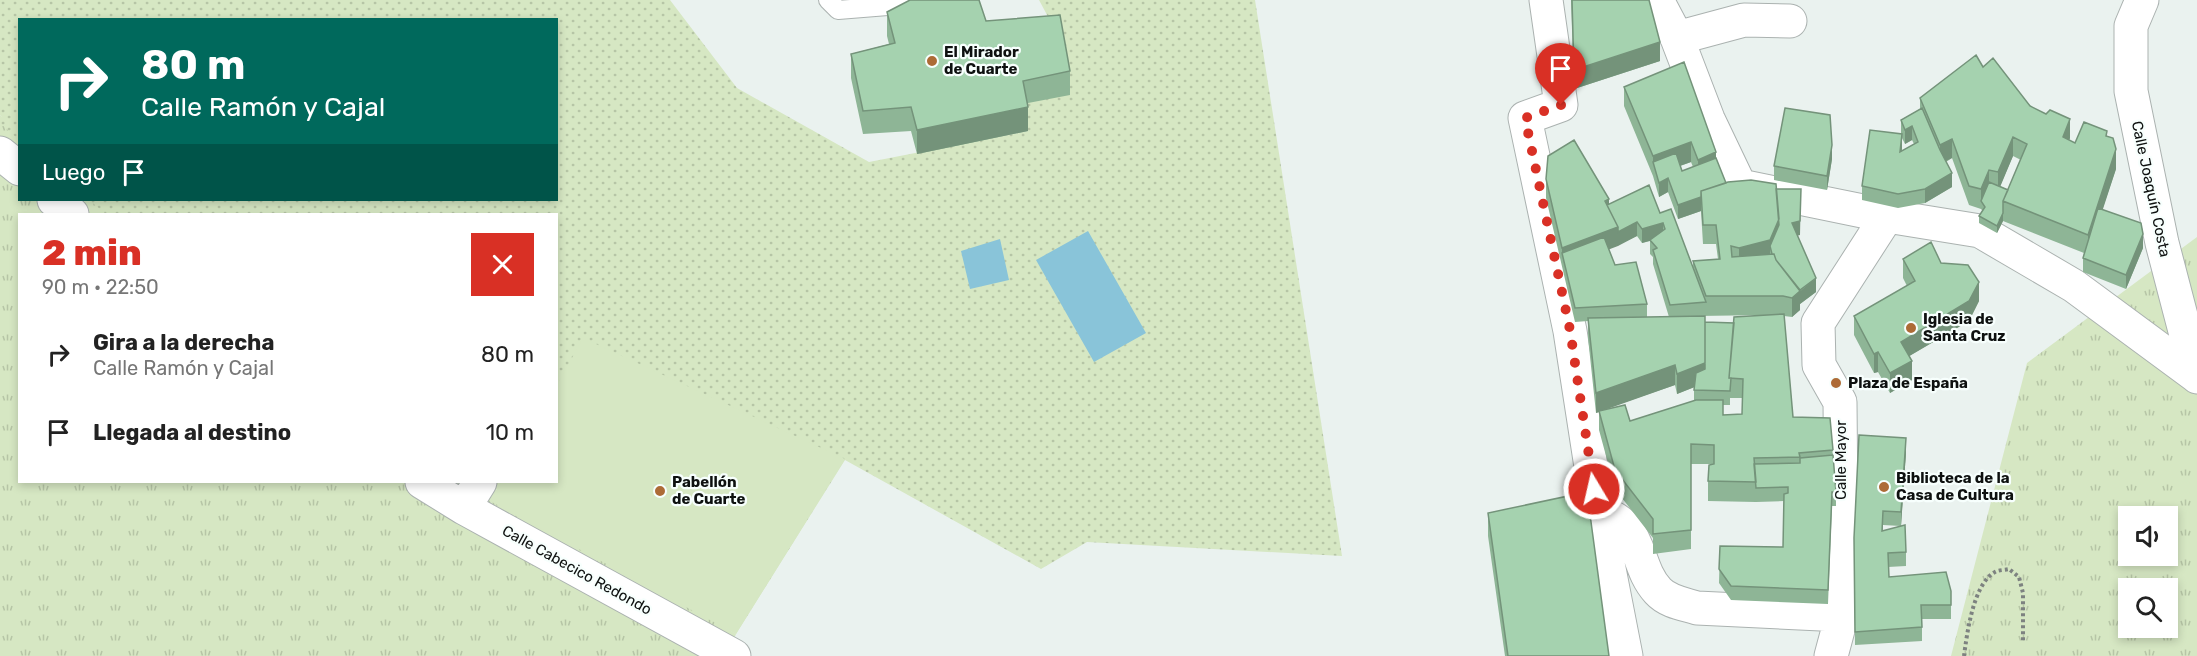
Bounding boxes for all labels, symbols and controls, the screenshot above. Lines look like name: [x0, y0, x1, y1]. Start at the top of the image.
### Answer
text: 80 m: [141, 40, 245, 90]
icon: right: [42, 42, 120, 120]
place label: El Mirador de Cuarte: [944, 43, 1019, 78]
pin: [1535, 43, 1586, 105]
icon: arrive: [1544, 52, 1577, 85]
marker: El Mirador de Cuarte: [925, 54, 939, 68]
text: Calle Ramón y Cajal: [141, 91, 385, 123]
street label: Calle Joaquín Costa: [2128, 119, 2174, 259]
icon: arrive: [117, 156, 150, 189]
text: Luego: [42, 159, 105, 186]
text: 2 min: [42, 231, 142, 274]
button: close: [471, 233, 534, 296]
text: 90 m · 22:50: [42, 275, 159, 299]
place label: Iglesia de Santa Cruz: [1923, 310, 2006, 345]
marker: Iglesia de Santa Cruz: [1904, 321, 1918, 335]
text: Gira a la derecha: [93, 329, 274, 356]
icon: right: [42, 338, 75, 371]
text: 80 m: [481, 341, 534, 368]
text: Calle Ramón y Cajal: [93, 356, 274, 380]
place label: Plaza de España: [1848, 374, 1968, 392]
marker: Plaza de España: [1829, 376, 1843, 390]
icon: arrive: [42, 416, 75, 449]
text: Llegada al destino: [93, 419, 291, 446]
text: 10 m: [486, 419, 534, 446]
street label: Calle Mayor: [1832, 420, 1850, 500]
position arrow: [1562, 457, 1626, 521]
place label: Biblioteca de la Casa de Cultura: [1896, 469, 2014, 504]
place label: Pabellón de Cuarte: [672, 473, 745, 508]
marker: Biblioteca de la Casa de Cultura: [1877, 480, 1891, 494]
marker: Pabellón de Cuarte: [653, 484, 667, 498]
map controls: [2118, 506, 2178, 638]
button: sound: [2118, 506, 2178, 566]
street label: Calle Cabecico Redondo: [499, 521, 655, 619]
button: search: [2118, 578, 2178, 638]

